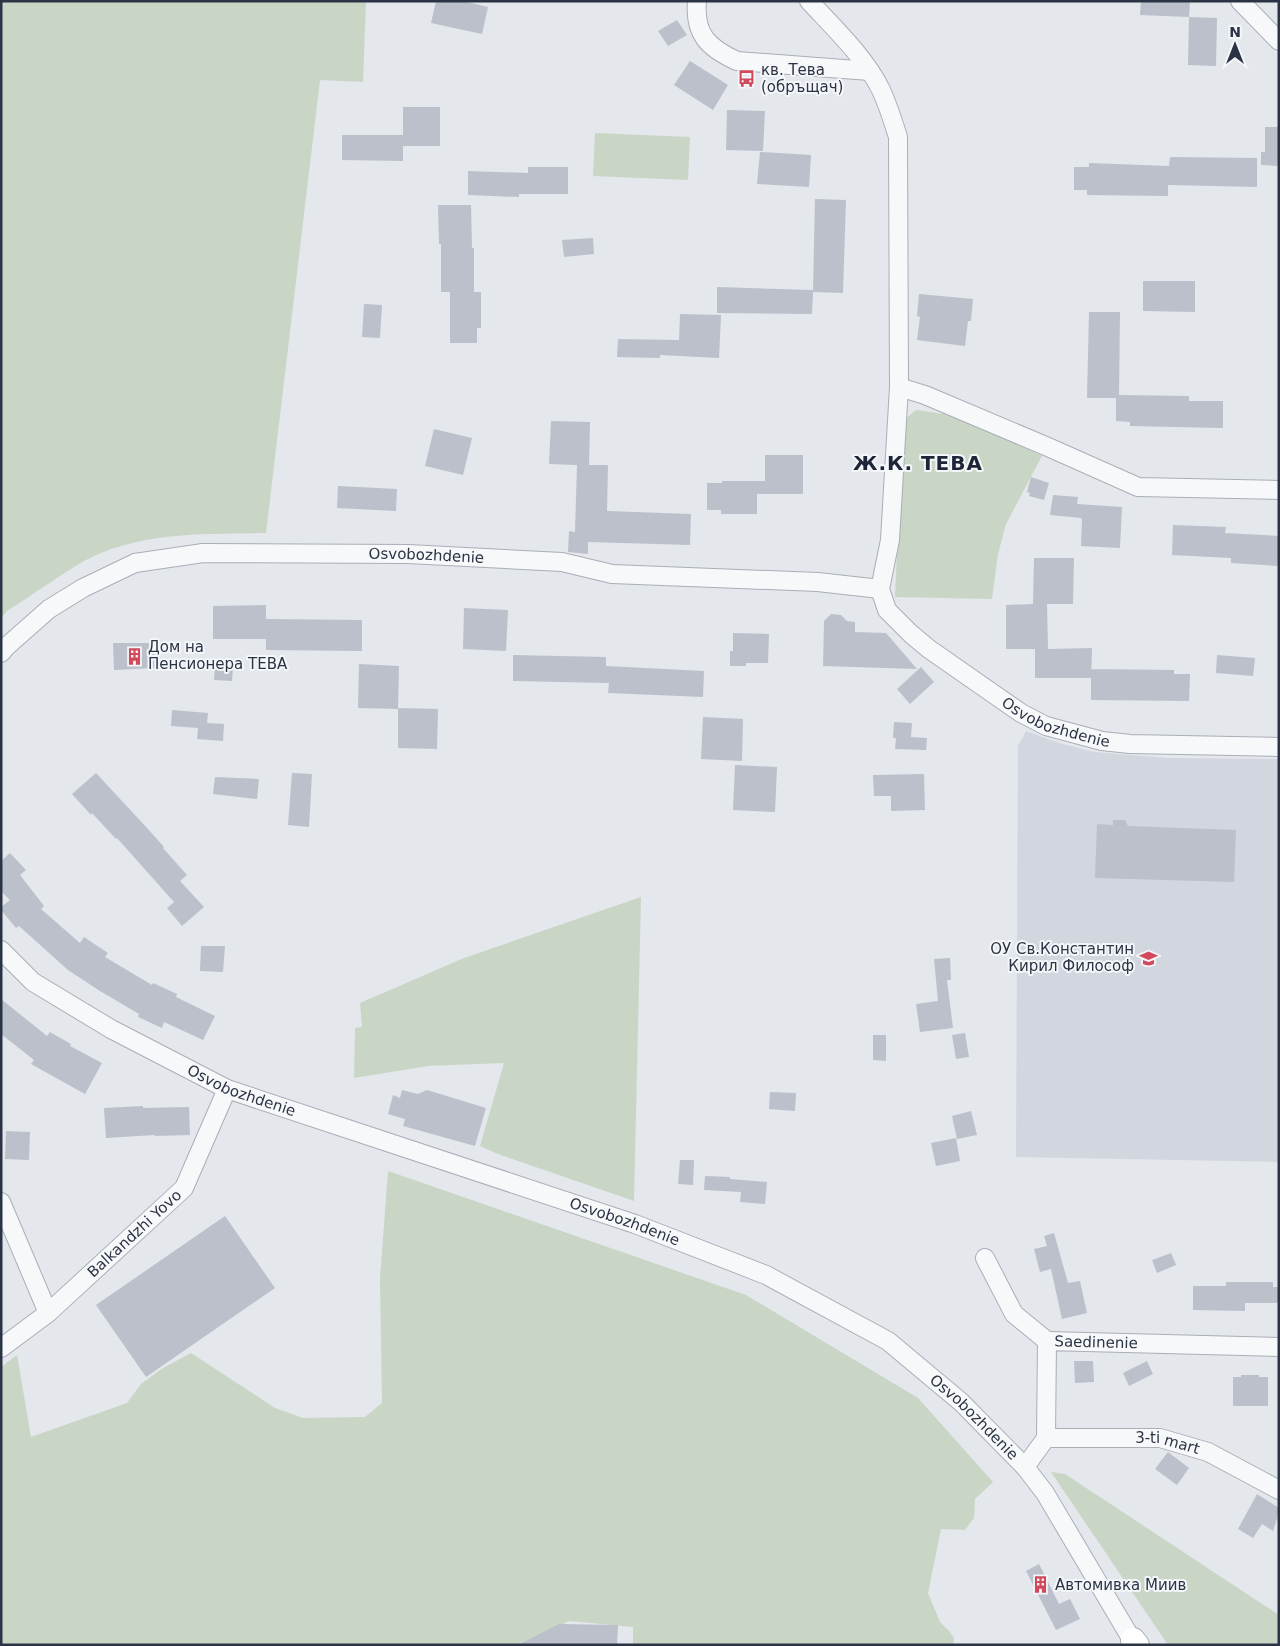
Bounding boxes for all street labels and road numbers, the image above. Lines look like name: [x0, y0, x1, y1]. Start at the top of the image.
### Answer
street label: Osvobozhdenie: [369, 545, 485, 567]
street label: Osvobozhdenie: [998, 693, 1111, 751]
street label: Osvobozhdenie: [184, 1061, 298, 1120]
street label: Balkandzhi Yovo: [84, 1186, 185, 1281]
street label: Osvobozhdenie: [567, 1194, 682, 1249]
street label: Saedinenie: [1054, 1332, 1138, 1352]
street label: Osvobozhdenie: [926, 1371, 1022, 1464]
street label: 3-ti mart: [1135, 1429, 1202, 1458]

